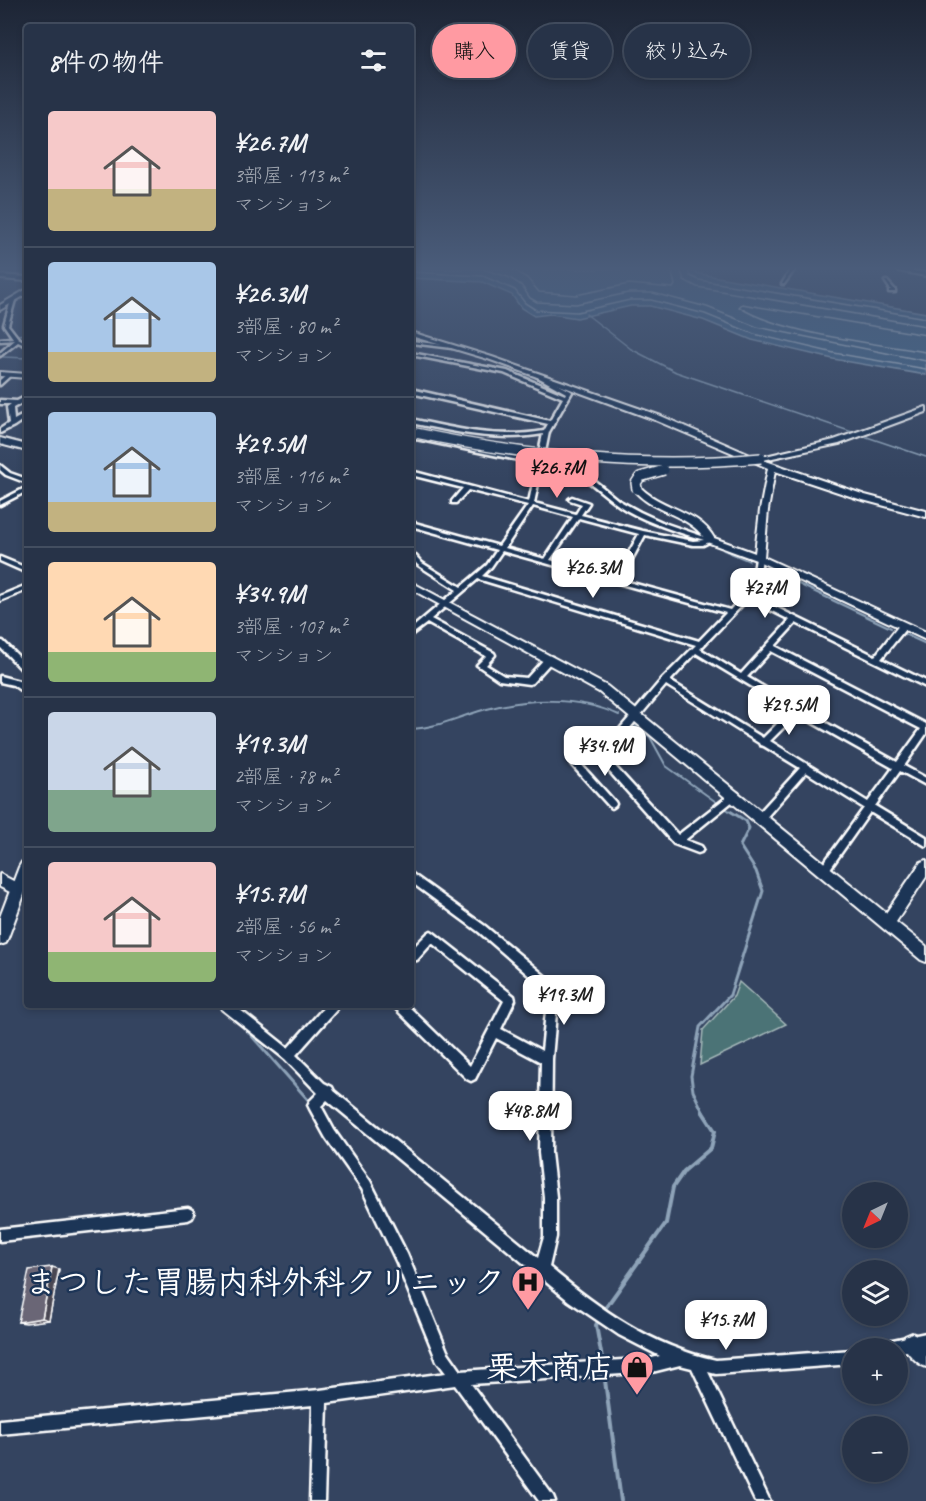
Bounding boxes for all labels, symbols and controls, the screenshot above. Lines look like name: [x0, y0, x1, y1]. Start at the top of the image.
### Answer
chip: 購入: [432, 24, 516, 78]
chip: 賃貸: [528, 24, 612, 78]
chip: 絞り込み: [624, 24, 750, 78]
icon: filters: [357, 44, 390, 77]
text: 8件の物件: [48, 46, 164, 79]
text: ¥26.7M: [234, 126, 305, 159]
icon: home: [96, 135, 168, 207]
text: 3部屋 · 113 m²: [234, 163, 346, 188]
text: マンション: [234, 192, 333, 217]
text: ¥26.3M: [234, 277, 305, 310]
icon: home: [96, 286, 168, 358]
text: 3部屋 · 80 m²: [234, 314, 337, 339]
text: マンション: [234, 343, 333, 368]
text: ¥29.5M: [234, 427, 304, 460]
icon: home: [96, 436, 168, 508]
pin: ¥26.7M: [508, 448, 606, 499]
text: ¥26.7M: [530, 455, 584, 480]
text: 3部屋 · 116 m²: [234, 464, 346, 489]
text: マンション: [234, 493, 333, 518]
pin: ¥26.3M: [544, 548, 642, 599]
text: ¥26.3M: [566, 555, 620, 580]
pin: ¥27M: [729, 568, 801, 619]
text: ¥27M: [744, 575, 786, 600]
text: ¥34.9M: [234, 577, 305, 610]
icon: home: [96, 586, 168, 658]
text: 3部屋 · 107 m²: [234, 614, 346, 639]
text: マンション: [234, 643, 333, 668]
pin: ¥29.5M: [740, 685, 838, 736]
text: ¥29.5M: [762, 692, 816, 717]
pin: ¥34.9M: [556, 726, 654, 777]
text: ¥19.3M: [234, 727, 305, 760]
text: ¥34.9M: [578, 733, 632, 758]
icon: home: [96, 736, 168, 808]
text: 2部屋 · 78 m²: [234, 764, 337, 789]
text: マンション: [234, 793, 333, 818]
text: ¥15.7M: [234, 877, 304, 910]
icon: home: [96, 886, 168, 958]
text: 2部屋 · 56 m²: [234, 914, 337, 939]
text: マンション: [234, 943, 333, 968]
pin: ¥19.3M: [515, 975, 613, 1026]
text: ¥19.3M: [537, 982, 591, 1007]
pin: ¥48.8M: [481, 1091, 579, 1142]
text: ¥48.8M: [503, 1098, 557, 1123]
north arrow: [842, 1182, 908, 1248]
map controls: [842, 1182, 908, 1482]
button: layers: [842, 1260, 908, 1326]
place label: まつした胃腸内科外科クリニック: [25, 1262, 505, 1303]
hospital icon: まつした胃腸内科外科クリニック: [510, 1264, 546, 1311]
pin: ¥15.7M: [677, 1300, 775, 1351]
text: ¥15.7M: [699, 1307, 753, 1332]
button: +: [842, 1338, 908, 1404]
place label: 栗木商店: [486, 1347, 614, 1388]
shop icon: 栗木商店: [619, 1349, 655, 1396]
button: −: [842, 1416, 908, 1482]

